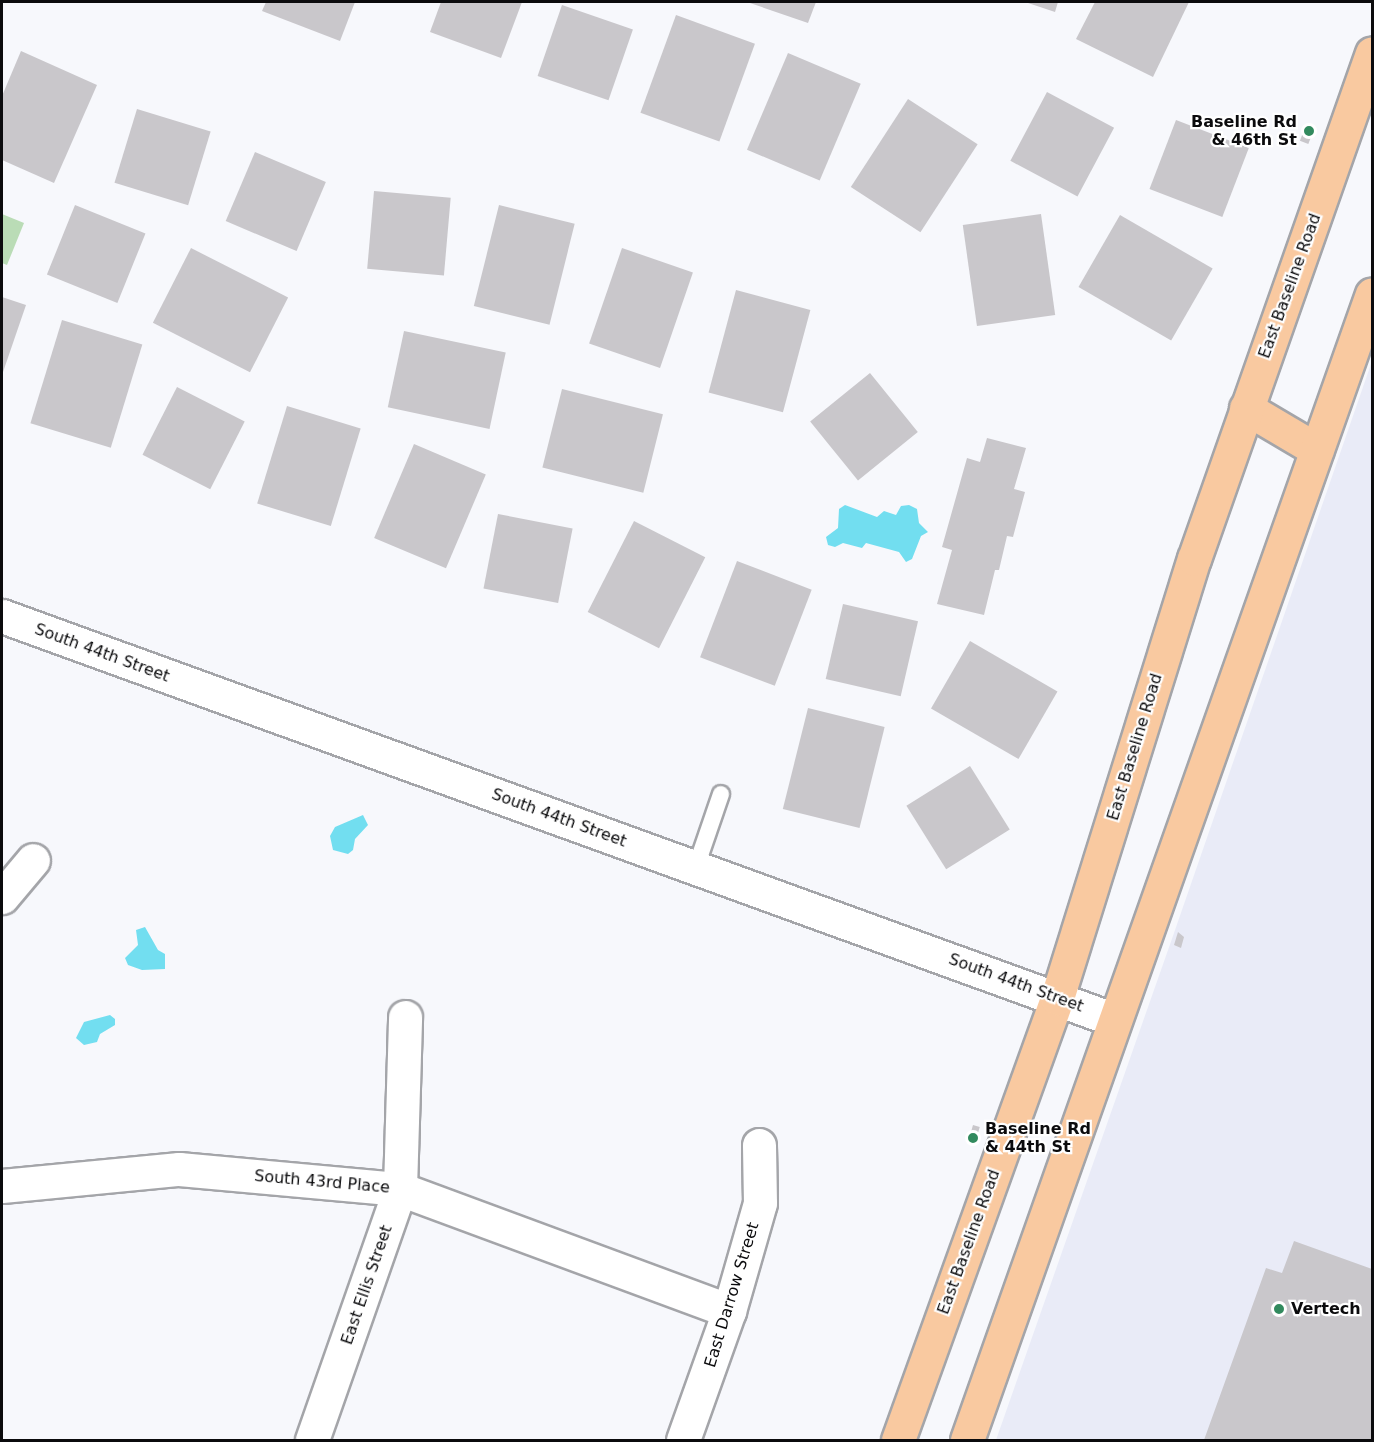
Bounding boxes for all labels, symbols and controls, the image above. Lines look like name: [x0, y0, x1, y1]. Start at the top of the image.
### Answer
place label: Baseline Rd & 46th St: [1191, 112, 1297, 150]
marker: Baseline Rd & 46th St: [1302, 124, 1316, 138]
street label: East Baseline Road: [1255, 211, 1325, 361]
street label: South 44th Street: [32, 620, 172, 686]
street label: East Baseline Road: [1103, 671, 1167, 823]
street label: South 44th Street: [489, 785, 629, 851]
street label: South 44th Street: [946, 950, 1086, 1016]
place label: Baseline Rd & 44th St: [985, 1119, 1091, 1157]
marker: Baseline Rd & 44th St: [966, 1131, 980, 1145]
street label: South 43rd Place: [253, 1167, 391, 1197]
street label: East Baseline Road: [934, 1167, 1004, 1317]
street label: East Darrow Street: [701, 1220, 763, 1370]
street label: East Ellis Street: [338, 1223, 396, 1347]
place label: Vertech: [1291, 1299, 1361, 1319]
marker: Vertech: [1272, 1302, 1286, 1316]

